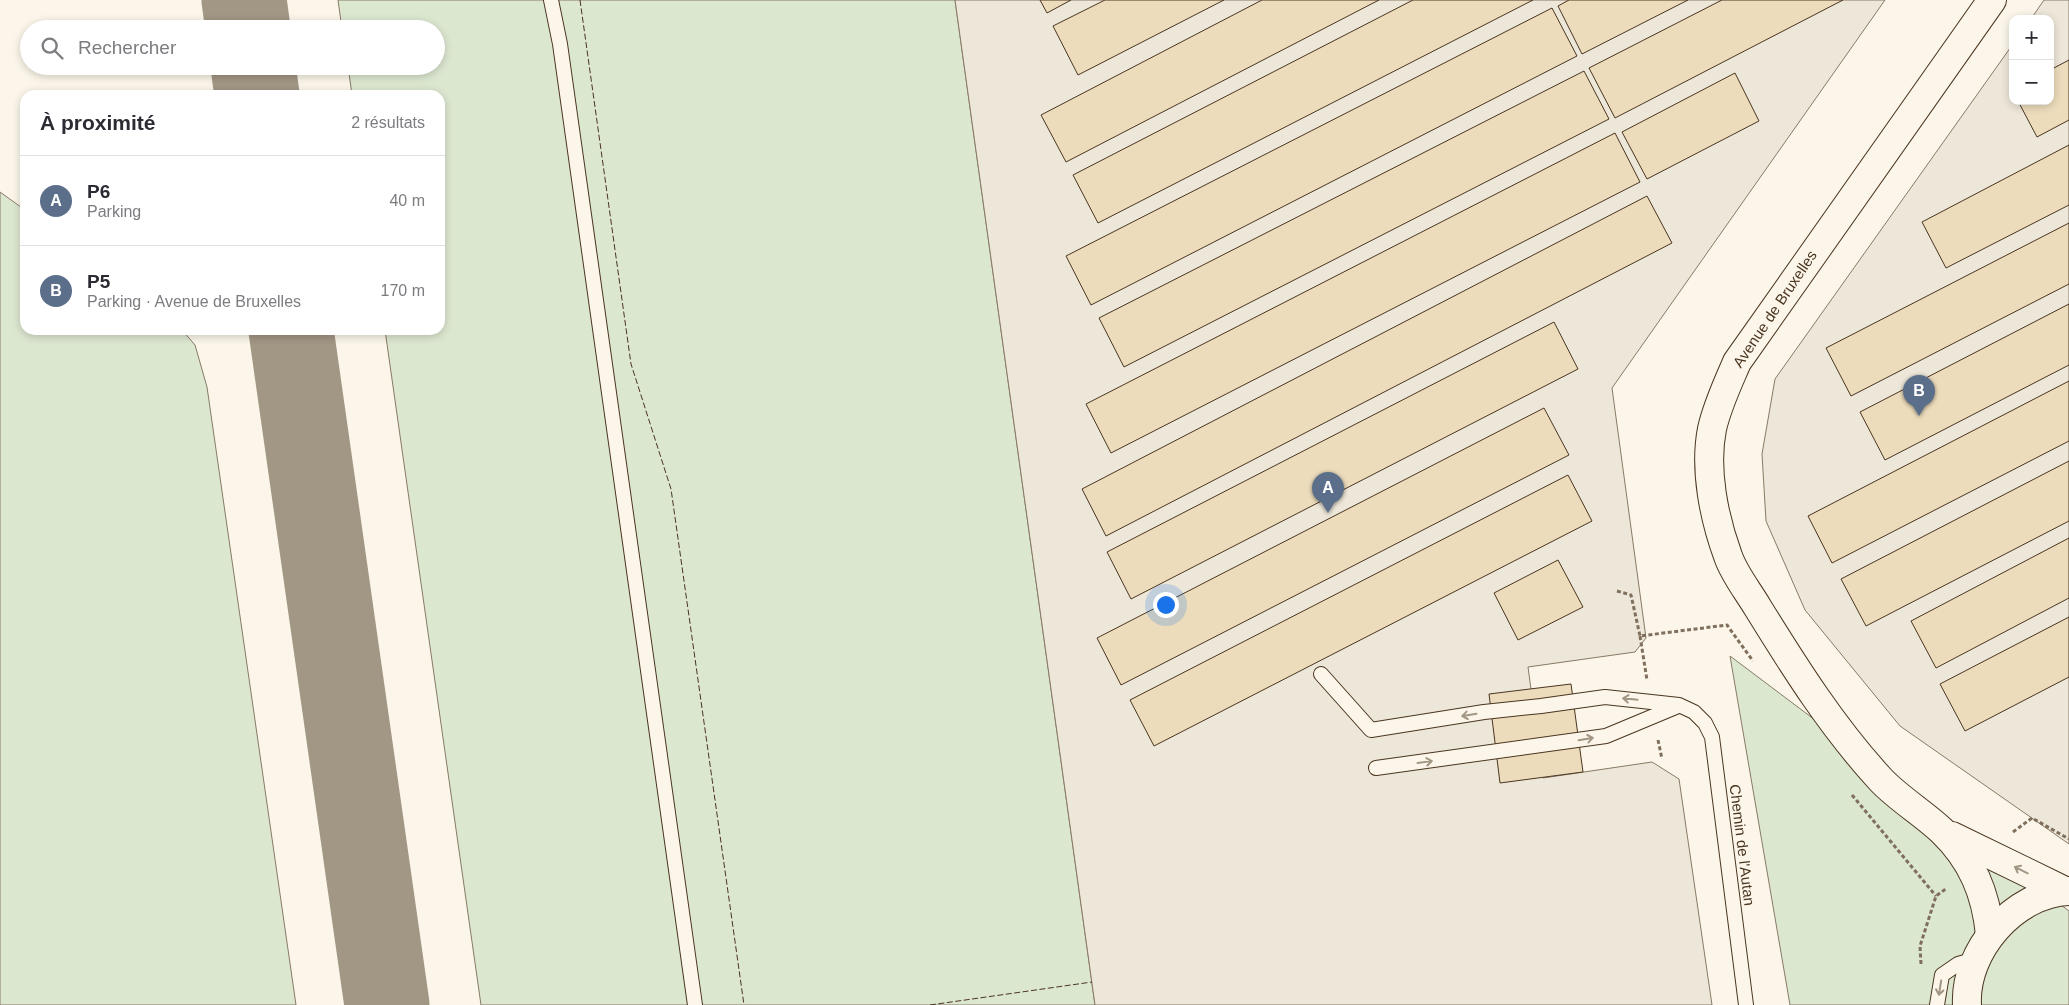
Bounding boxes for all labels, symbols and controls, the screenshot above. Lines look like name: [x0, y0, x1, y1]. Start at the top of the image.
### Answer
map controls: [2009, 15, 2054, 105]
button: +: [2009, 15, 2054, 60]
search box: [20, 20, 445, 75]
icon: search: [38, 34, 66, 62]
text: Rechercher: [78, 37, 176, 58]
button: −: [2009, 60, 2054, 105]
text: À proximité: [40, 111, 156, 134]
text: 2 résultats: [351, 114, 425, 131]
text: P6: [87, 181, 110, 202]
text: A: [50, 192, 62, 209]
text: 40 m: [389, 192, 425, 209]
text: Parking: [87, 203, 141, 220]
street label: Avenue de Bruxelles: [1729, 247, 1820, 370]
text: P5: [87, 271, 110, 292]
text: B: [50, 282, 62, 299]
text: 170 m: [381, 282, 425, 299]
text: Parking · Avenue de Bruxelles: [87, 293, 301, 310]
pin: B: [1903, 375, 1935, 416]
pin: A: [1312, 472, 1344, 513]
your location: [1153, 592, 1179, 618]
one-way arrow: [1623, 695, 1639, 704]
one-way arrow: [1462, 710, 1478, 720]
one-way arrow: [1577, 733, 1593, 743]
one-way arrow: [1416, 756, 1432, 766]
street label: Chemin de l'Autan: [1727, 783, 1758, 907]
one-way arrow: [2013, 865, 2028, 875]
one-way arrow: [1934, 980, 1944, 996]

